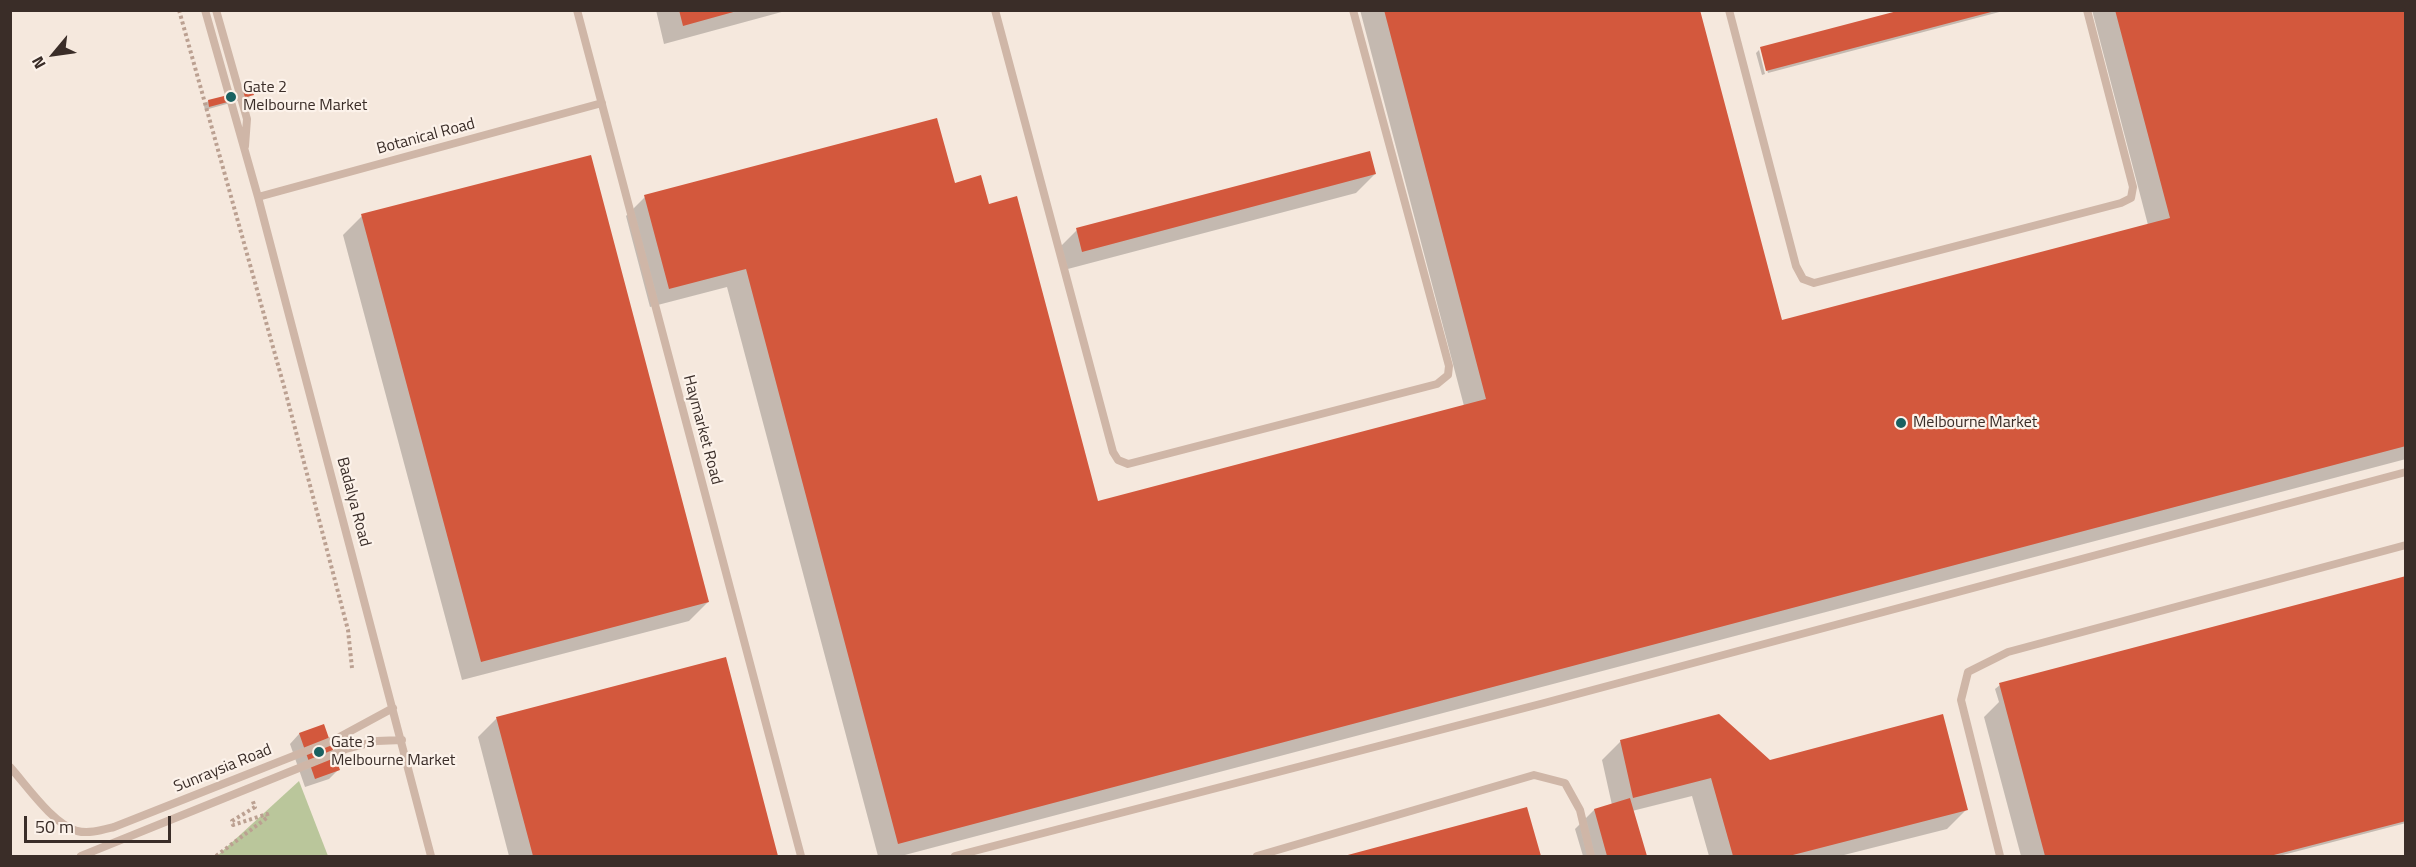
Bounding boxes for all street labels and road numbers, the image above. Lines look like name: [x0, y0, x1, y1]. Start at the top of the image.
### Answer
street label: Botanical Road: [375, 115, 477, 159]
street label: Haymarket Road: [678, 373, 726, 487]
street label: Badalya Road: [332, 455, 374, 549]
street label: Sunraysia Road: [171, 741, 275, 797]

